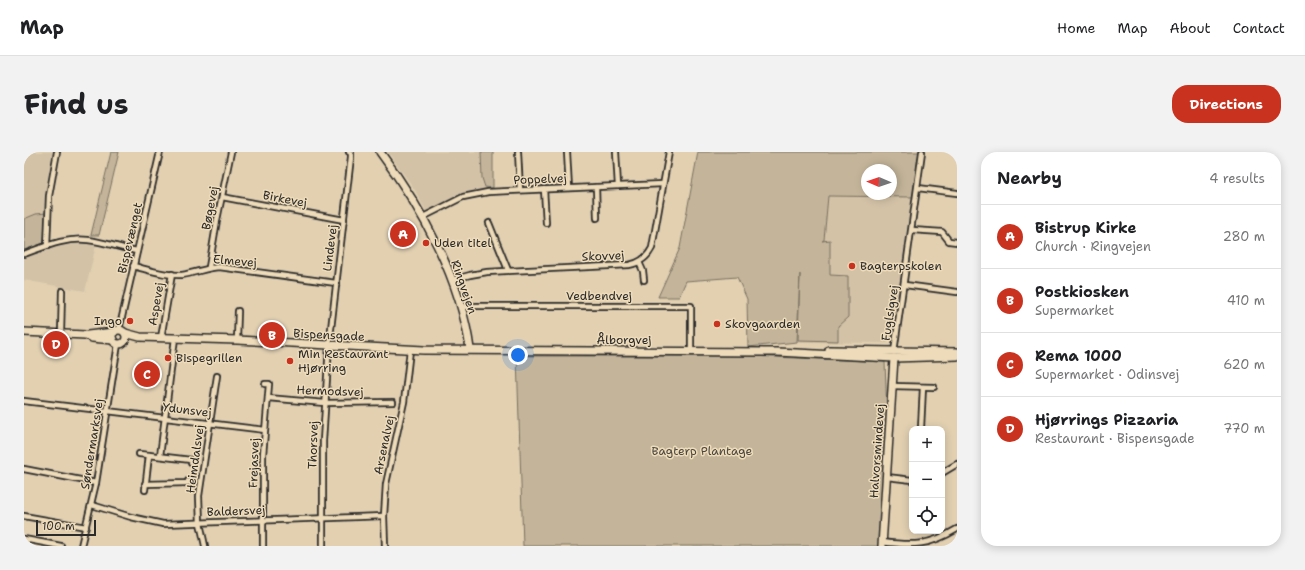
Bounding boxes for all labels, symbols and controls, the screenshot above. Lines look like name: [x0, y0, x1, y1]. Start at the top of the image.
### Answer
text: Map: [20, 15, 64, 40]
text: Home: [1057, 19, 1096, 37]
text: Map: [1118, 19, 1148, 37]
text: About: [1170, 19, 1211, 37]
text: Contact: [1233, 19, 1285, 37]
text: Find us: [24, 85, 129, 123]
button: Directions: [1172, 85, 1281, 123]
north arrow: [861, 164, 897, 200]
text: Nearby: [997, 167, 1062, 189]
street label: Poppelvej: [513, 170, 567, 188]
text: 4 results: [1209, 170, 1265, 187]
street label: Bøgevej: [198, 185, 222, 231]
street label: Birkevej: [262, 187, 308, 211]
street label: Bispevænget: [114, 201, 146, 275]
text: Bistrup Kirke: [1035, 218, 1137, 238]
pin: A: [390, 219, 416, 249]
street label: Lindevej: [319, 224, 341, 272]
text: A: [1005, 228, 1015, 245]
text: 280 m: [1223, 228, 1265, 245]
place label: Uden titel: [434, 235, 491, 251]
marker: Uden titel: [421, 238, 431, 248]
text: Church · Ringvejen: [1035, 238, 1151, 255]
street label: Skovvej: [581, 247, 625, 265]
street label: Elmevej: [212, 251, 258, 271]
street label: Ringvejen: [447, 258, 481, 316]
place label: Bagterpskolen: [860, 258, 942, 274]
marker: Bagterpskolen: [847, 261, 857, 271]
street label: Aspevej: [144, 281, 168, 327]
text: Postkiosken: [1035, 282, 1129, 302]
street label: Fuglsigvej: [878, 284, 902, 342]
street label: Vedbendvej: [566, 288, 632, 304]
text: B: [1006, 292, 1014, 309]
text: 410 m: [1227, 292, 1265, 309]
text: Supermarket: [1035, 302, 1114, 319]
place label: Ingo: [94, 313, 122, 329]
marker: Ingo: [125, 316, 135, 326]
place label: Skovgaarden: [725, 316, 800, 332]
marker: Skovgaarden: [712, 319, 722, 329]
pin: B: [259, 320, 285, 350]
street label: Bispensgade: [293, 325, 365, 345]
pin: D: [43, 329, 69, 359]
street label: Ålborgvej: [597, 332, 651, 348]
your location: [508, 345, 528, 365]
place label: Min Restaurant Hjørring: [298, 346, 388, 376]
text: Rema 1000: [1035, 346, 1122, 366]
place label: Bispegrillen: [176, 350, 242, 366]
marker: Bispegrillen: [163, 353, 173, 363]
marker: Min Restaurant Hjørring: [285, 356, 295, 366]
text: C: [1006, 356, 1014, 373]
text: 620 m: [1223, 356, 1265, 373]
pin: C: [134, 359, 160, 389]
text: Supermarket · Odinsvej: [1035, 366, 1179, 383]
street label: Hermodsvej: [296, 382, 364, 400]
street label: Søndermarksvej: [77, 397, 107, 491]
street label: Ydunsvej: [161, 399, 213, 421]
street label: Halvorsmindevej: [866, 403, 888, 499]
text: Hjørrings Pizzaria: [1035, 410, 1178, 430]
street label: Arsenalvej: [370, 414, 398, 476]
text: D: [1005, 420, 1015, 437]
text: 770 m: [1223, 420, 1265, 437]
street label: Thorsvej: [304, 421, 322, 469]
street label: Heimdalsvej: [182, 424, 208, 494]
map controls: [909, 426, 945, 534]
button: +: [909, 426, 945, 462]
text: Restaurant · Bispensgade: [1035, 430, 1195, 447]
street label: Frejasvej: [245, 438, 263, 488]
park label: Bagterp Plantage: [652, 443, 753, 459]
button: −: [909, 462, 945, 498]
button: locate: [909, 498, 945, 534]
street label: Baldersvej: [206, 502, 266, 520]
scale bar: [36, 518, 96, 537]
text: 100 m: [42, 519, 75, 534]

